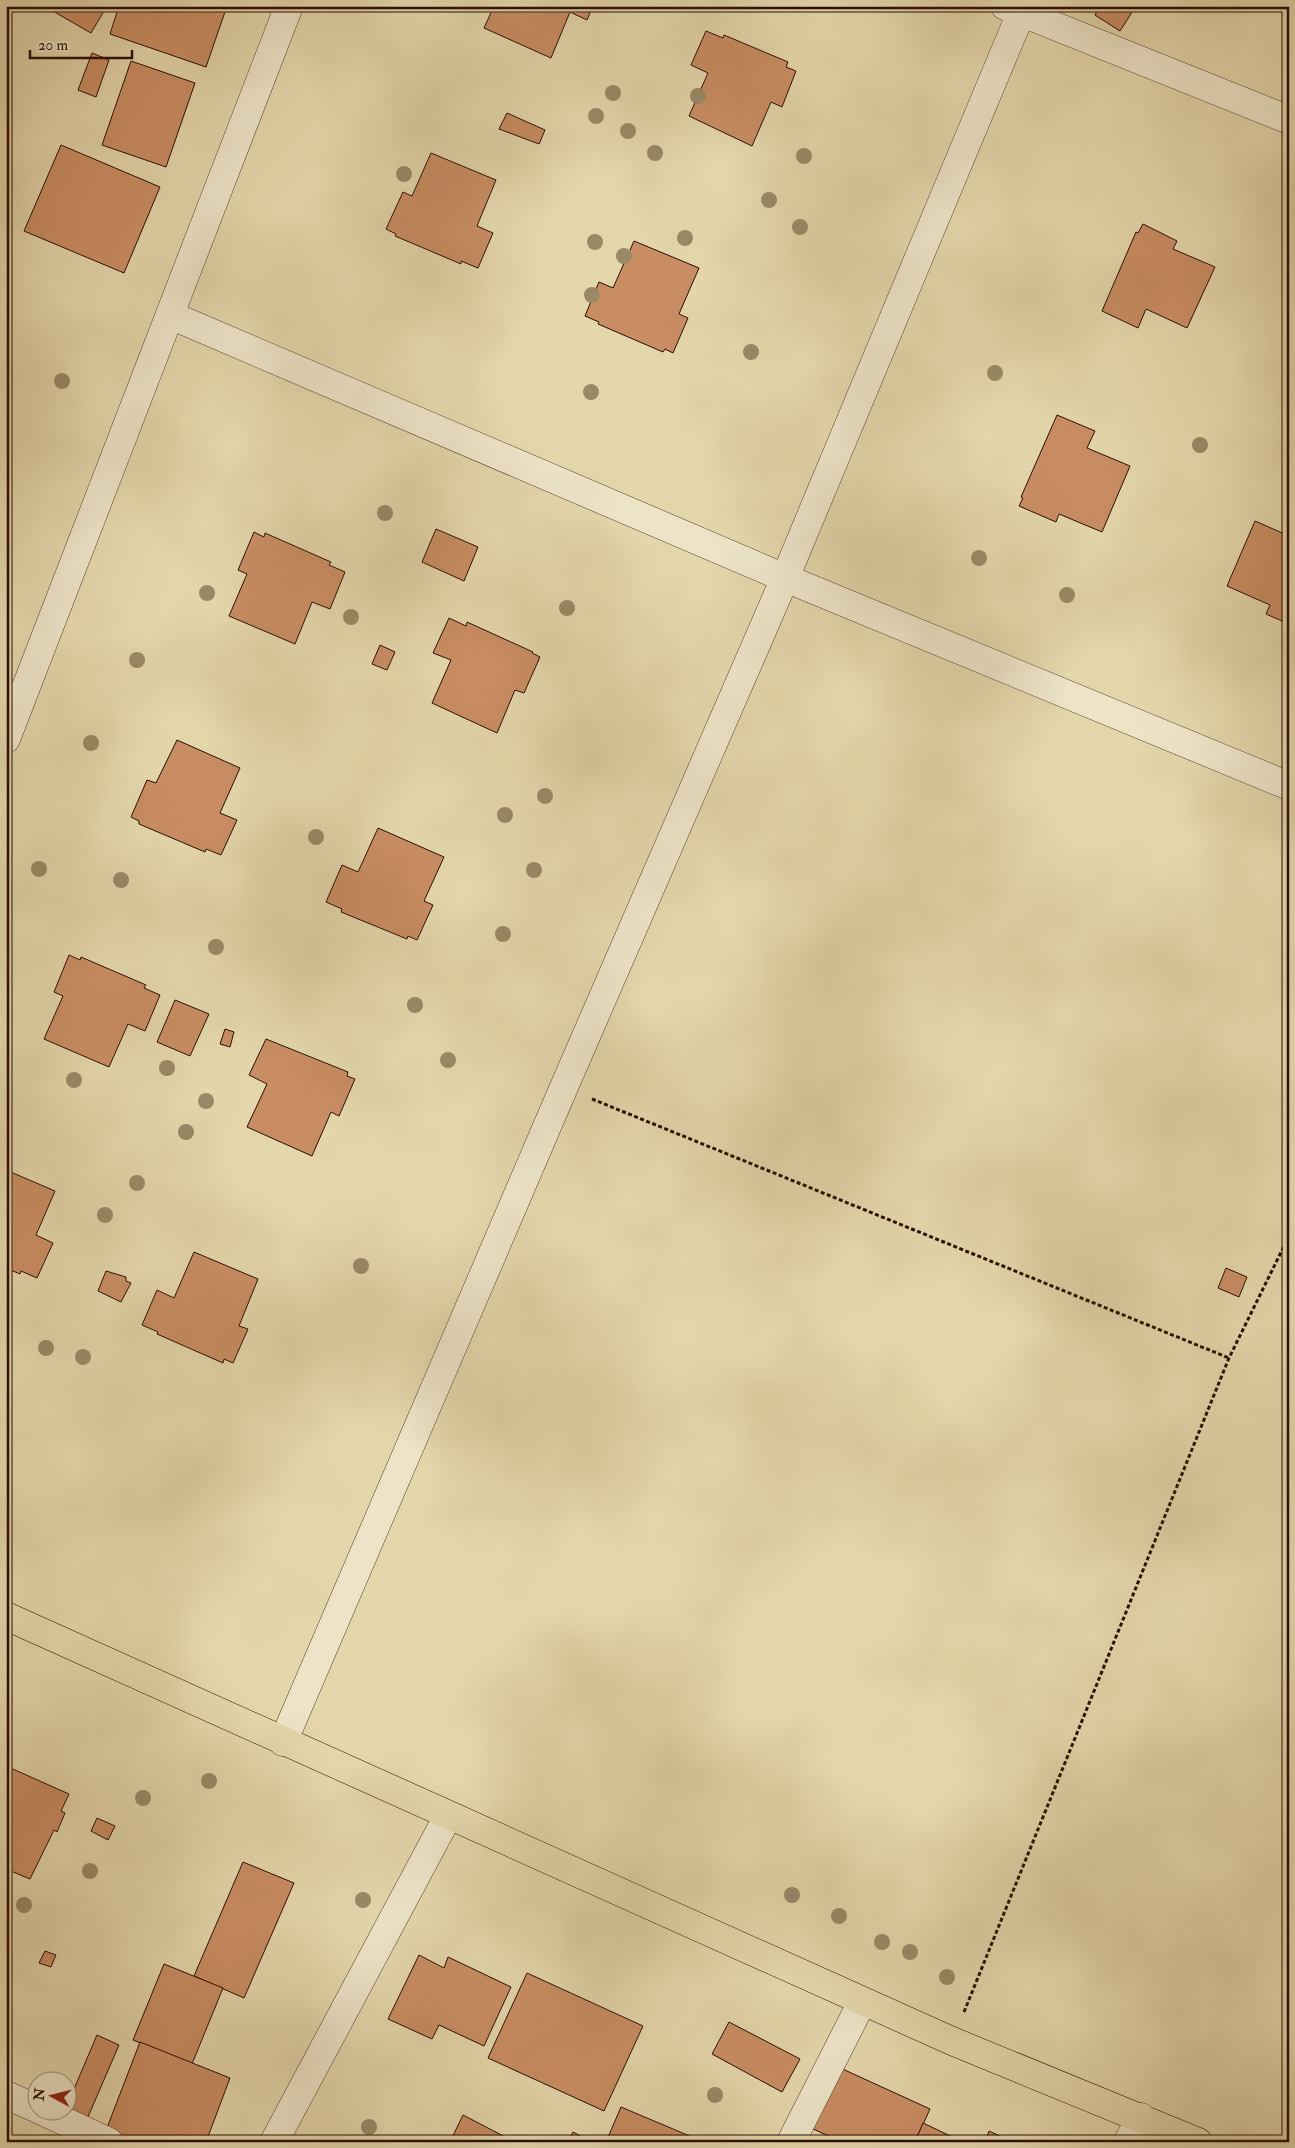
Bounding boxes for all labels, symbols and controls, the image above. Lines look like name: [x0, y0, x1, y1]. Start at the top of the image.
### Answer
scale bar: [30, 28, 132, 60]
text: 20 m: [38, 36, 68, 55]
north arrow: [28, 2070, 78, 2120]
text: N: [30, 2087, 49, 2103]

